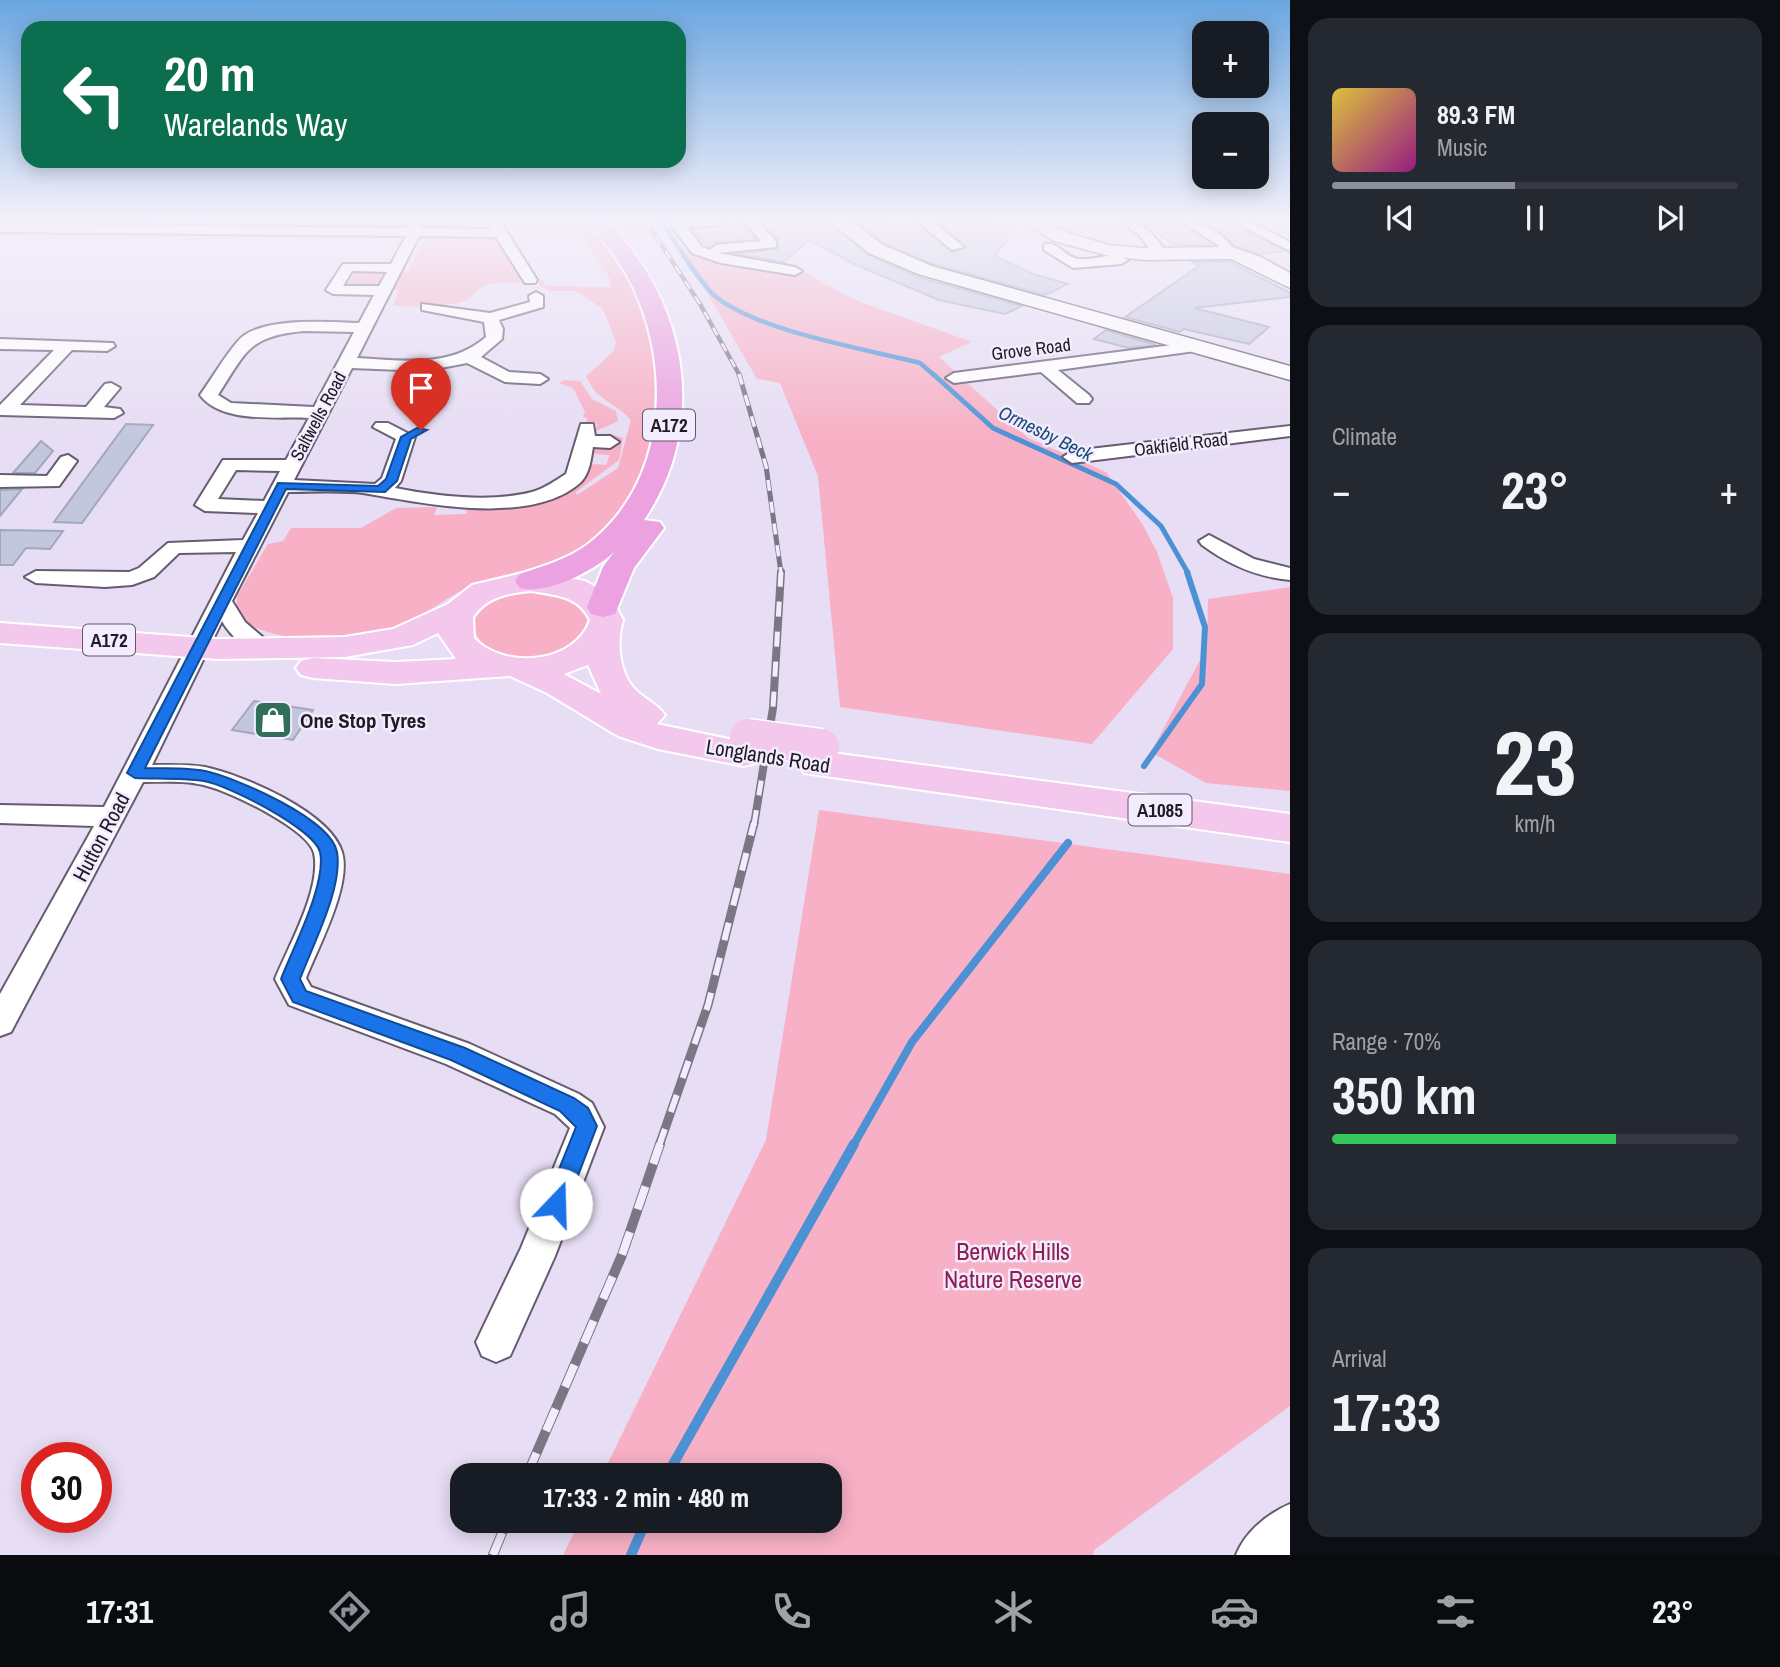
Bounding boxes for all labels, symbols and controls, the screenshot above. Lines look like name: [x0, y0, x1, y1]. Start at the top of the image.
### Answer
map controls: [1192, 21, 1269, 189]
button: +: [1192, 21, 1269, 98]
text: 20 m: [164, 40, 256, 106]
icon: left: [49, 49, 140, 140]
text: 89.3 FM: [1437, 97, 1515, 132]
text: Warelands Way: [164, 103, 347, 146]
button: −: [1192, 112, 1269, 189]
text: Music: [1437, 132, 1487, 163]
icon: previous: [1381, 199, 1419, 237]
icon: pause: [1516, 199, 1554, 237]
icon: next: [1651, 199, 1689, 237]
street label: Grove Road: [990, 332, 1072, 366]
pin: [391, 358, 451, 430]
street label: Saltwells Road: [284, 367, 352, 465]
icon: arrive: [402, 369, 440, 407]
water label: Ormesby Beck: [994, 399, 1099, 468]
road number: A172: [643, 410, 695, 440]
text: Climate: [1332, 421, 1397, 452]
street label: Oakfield Road: [1133, 426, 1229, 462]
text: 23°: [1501, 455, 1569, 525]
text: −: [1332, 465, 1350, 516]
text: +: [1720, 465, 1738, 516]
road number: A172: [83, 624, 135, 656]
shop icon: One Stop Tyres: [252, 699, 294, 741]
text: 23: [1494, 701, 1577, 823]
place label: One Stop Tyres: [300, 706, 426, 735]
street label: Longlands Road: [704, 732, 832, 780]
street label: Hutton Road: [66, 788, 136, 886]
road number: A1085: [1128, 794, 1192, 825]
text: km/h: [1515, 808, 1555, 839]
text: Range · 70%: [1332, 1026, 1441, 1057]
text: 350 km: [1332, 1060, 1477, 1130]
position arrow: [519, 1167, 593, 1241]
park label: Berwick Hills Nature Reserve: [944, 1235, 1082, 1295]
text: Arrival: [1332, 1343, 1387, 1374]
text: 17:33: [1332, 1377, 1441, 1447]
speed limit sign: 30: [21, 1442, 112, 1533]
text: 17:33 · 2 min · 480 m: [543, 1480, 749, 1515]
icon: directions: [325, 1587, 374, 1636]
icon: music: [546, 1587, 595, 1636]
icon: phone: [767, 1587, 816, 1636]
icon: climate: [989, 1587, 1038, 1636]
icon: car: [1210, 1587, 1259, 1636]
icon: filters: [1431, 1587, 1480, 1636]
text: 17:31: [86, 1590, 153, 1633]
text: 23°: [1652, 1590, 1694, 1633]

